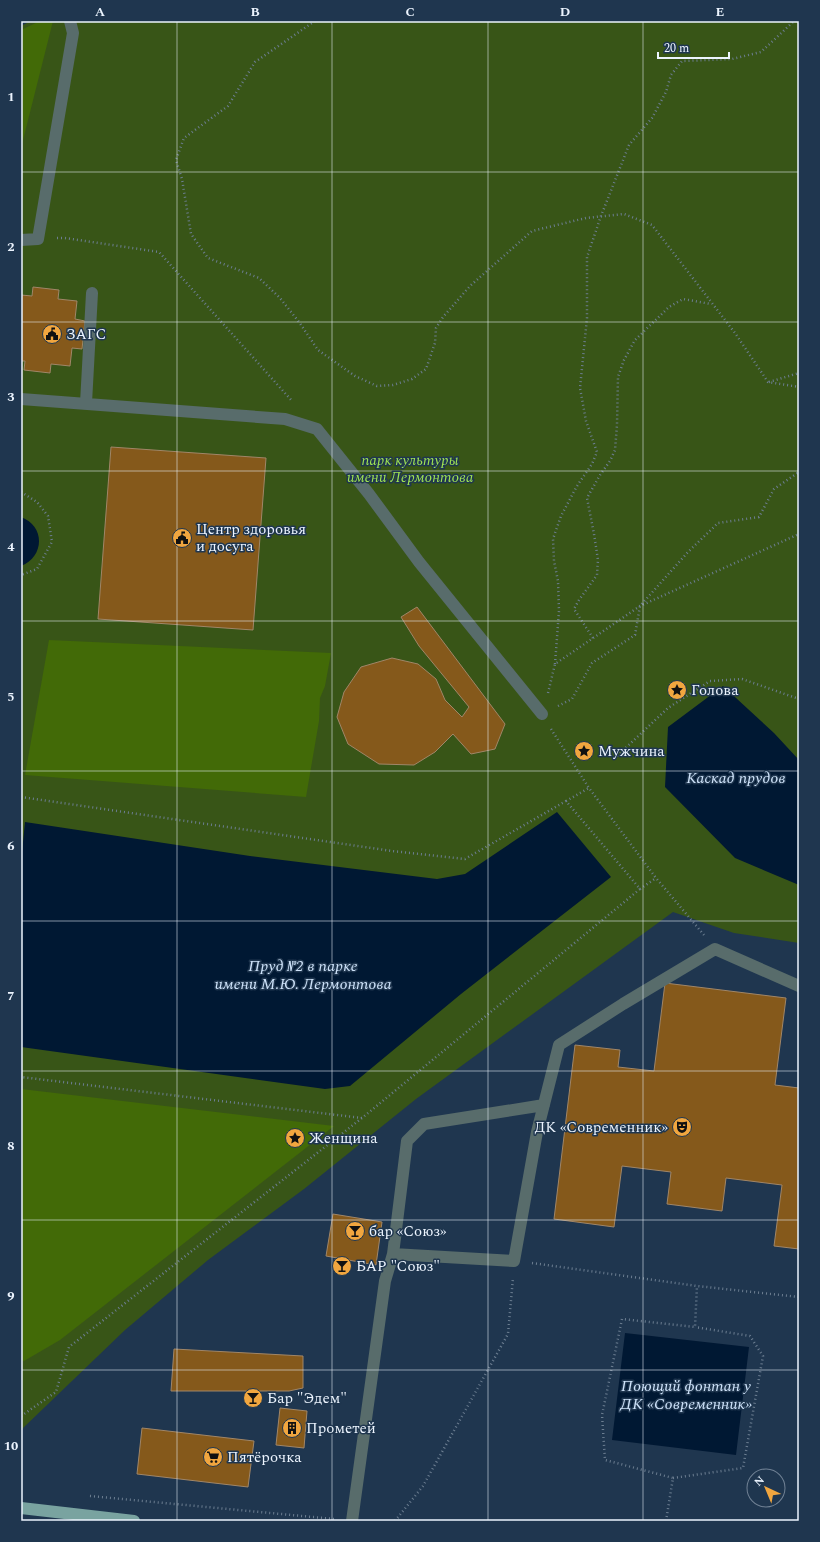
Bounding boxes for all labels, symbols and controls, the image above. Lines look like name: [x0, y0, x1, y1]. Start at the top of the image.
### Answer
text: A: [95, 2, 105, 22]
text: B: [250, 2, 260, 22]
text: C: [405, 2, 415, 22]
text: D: [560, 2, 570, 22]
text: E: [716, 2, 725, 22]
scale bar: [658, 34, 729, 60]
text: 20 m: [664, 39, 689, 58]
text: 1: [7, 87, 15, 107]
text: 2: [7, 237, 15, 257]
public building icon: ЗАГС: [41, 323, 63, 345]
place label: ЗАГС: [66, 323, 106, 346]
text: 3: [7, 387, 15, 407]
park label: парк культуры имени Лермонтова: [347, 449, 474, 489]
place label: Центр здоровья и досуга: [196, 518, 306, 558]
public building icon: Центр здоровья и досуга: [171, 527, 193, 549]
text: 4: [7, 537, 15, 557]
place icon: Голова: [666, 679, 688, 701]
place label: Голова: [691, 679, 739, 702]
text: 5: [7, 687, 15, 707]
place icon: Мужчина: [573, 740, 595, 762]
place label: Мужчина: [598, 740, 665, 763]
water label: Каскад прудов: [686, 766, 786, 790]
text: 6: [7, 836, 15, 856]
water label: Пруд №2 в парке имени М.Ю. Лермонтова: [214, 954, 392, 996]
text: 7: [7, 986, 15, 1006]
place label: ДК «Современник»: [535, 1116, 669, 1139]
theatre icon: ДК «Современник»: [671, 1116, 693, 1138]
place icon: Женщина: [284, 1127, 306, 1149]
place label: Женщина: [309, 1127, 378, 1150]
text: 8: [7, 1136, 15, 1156]
bar icon: бар «Союз»: [344, 1220, 366, 1242]
place label: бар «Союз»: [369, 1220, 447, 1243]
bar icon: БАР "Союз": [331, 1255, 353, 1277]
place label: БАР "Союз": [356, 1255, 440, 1278]
text: 9: [7, 1286, 15, 1306]
water label: Поющий фонтан у ДК «Современник»: [619, 1374, 752, 1416]
bar icon: Бар "Эдем": [242, 1387, 264, 1409]
place label: Бар "Эдем": [267, 1387, 347, 1410]
building icon: Прометей: [281, 1417, 303, 1439]
place label: Прометей: [306, 1417, 376, 1440]
text: 10: [4, 1436, 18, 1456]
supermarket icon: Пятёрочка: [202, 1446, 224, 1468]
place label: Пятёрочка: [227, 1446, 302, 1469]
north arrow: [746, 1468, 786, 1508]
text: N: [750, 1472, 769, 1490]

